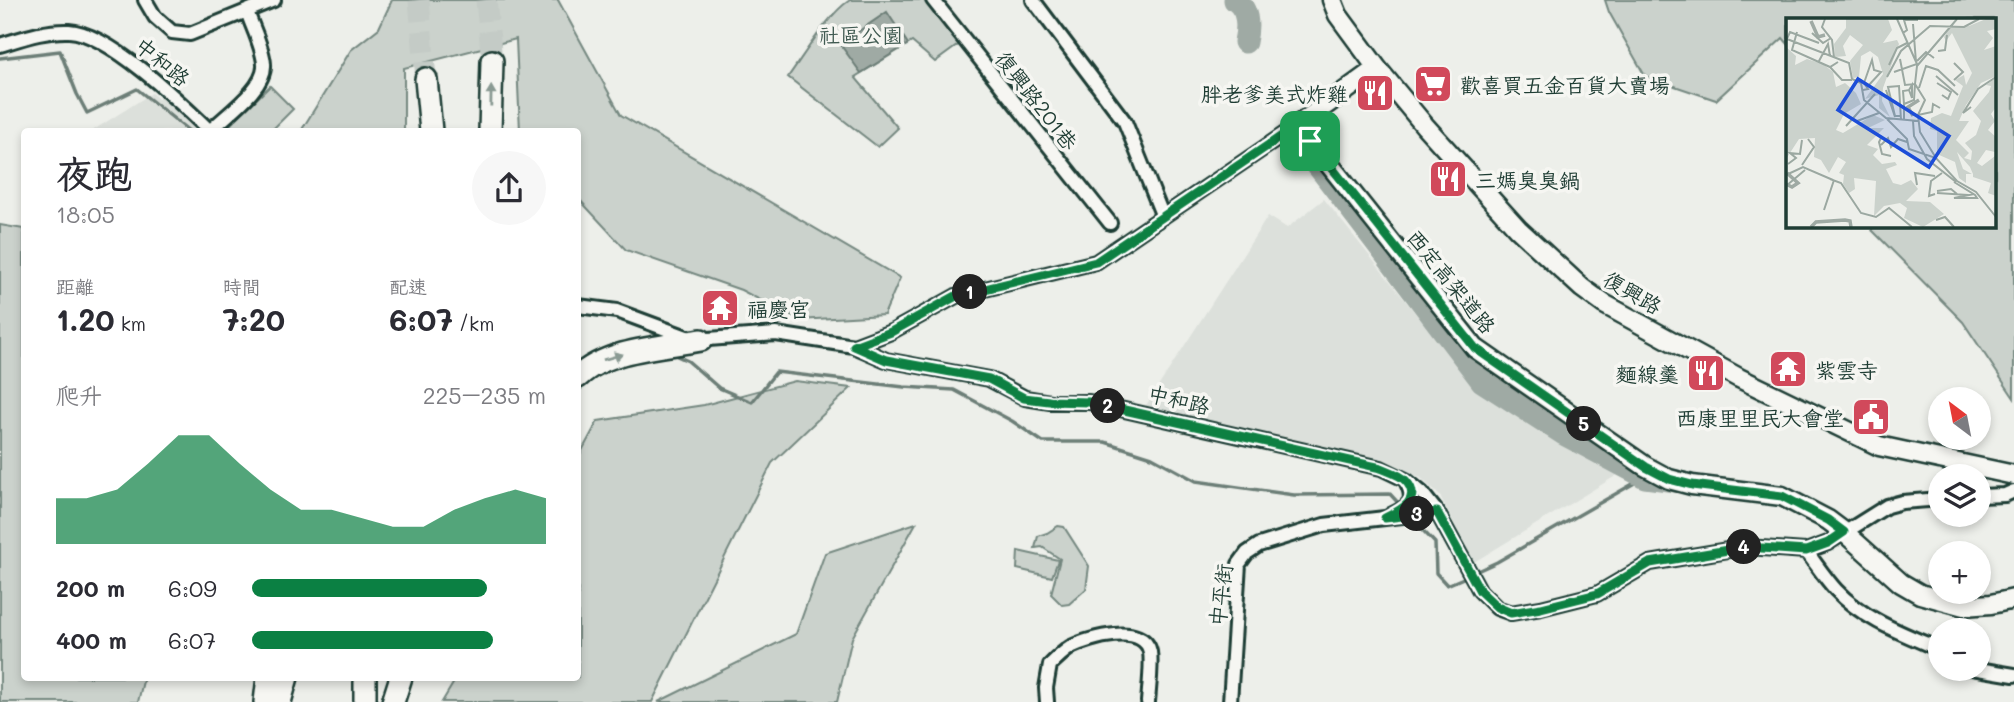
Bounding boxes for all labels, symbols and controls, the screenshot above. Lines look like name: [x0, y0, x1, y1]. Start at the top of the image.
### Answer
inset map: [1786, 18, 1996, 228]
park label: 社區公園: [819, 21, 903, 48]
street label: 中和路: [130, 31, 196, 91]
street label: 復興路201巷: [990, 45, 1084, 155]
supermarket icon: 歡喜買五金百貨大賣場: [1412, 63, 1454, 105]
place label: 歡喜買五金百貨大賣場: [1460, 71, 1670, 98]
restaurant icon: 胖老爹美式炸雞: [1354, 72, 1396, 114]
place label: 胖老爹美式炸雞: [1201, 80, 1348, 107]
one-way arrow: [485, 85, 497, 107]
pin: [1280, 111, 1340, 171]
icon: arrive: [1291, 122, 1329, 160]
text: 夜跑: [56, 148, 132, 198]
button: share: [472, 151, 546, 225]
restaurant icon: 三媽臭臭鍋: [1427, 158, 1469, 200]
place label: 三媽臭臭鍋: [1475, 166, 1580, 193]
text: 18:05: [56, 199, 115, 229]
street label: 西定高架道路: [1402, 224, 1502, 338]
street label: 復興路: [1599, 265, 1667, 319]
text: 距離: [56, 274, 94, 299]
text: 時間: [223, 274, 261, 299]
text: 配速: [389, 274, 427, 299]
pin: 1: [953, 274, 988, 310]
text: 1: [965, 279, 974, 304]
temple icon: 福慶宮: [699, 287, 741, 329]
place label: 福慶宮: [747, 295, 810, 322]
text: 1.20: [56, 299, 115, 339]
text: 7:20: [223, 299, 285, 339]
text: 6:07: [389, 299, 453, 339]
text: km: [115, 311, 146, 336]
text: /km: [453, 311, 494, 336]
temple icon: 紫雲寺: [1767, 348, 1809, 390]
one-way arrow: [603, 351, 625, 362]
restaurant icon: 麵線羹: [1685, 352, 1727, 394]
place label: 紫雲寺: [1815, 356, 1878, 383]
place label: 麵線羹: [1616, 360, 1679, 387]
street label: 中和路: [1145, 379, 1213, 419]
text: 爬升: [56, 380, 102, 410]
text: 225–235 m: [423, 380, 546, 410]
north arrow: [1928, 387, 1992, 450]
map controls: [1928, 387, 1991, 681]
pin: 2: [1090, 388, 1126, 424]
text: 2: [1102, 393, 1113, 418]
public building icon: 西康里里民大會堂: [1850, 396, 1892, 438]
place label: 西康里里民大會堂: [1676, 404, 1844, 431]
pin: 5: [1566, 406, 1602, 442]
text: 5: [1578, 411, 1589, 436]
button: layers: [1928, 464, 1991, 527]
pin: 3: [1400, 496, 1434, 532]
text: 3: [1411, 501, 1422, 526]
pin: 4: [1726, 530, 1762, 564]
text: 4: [1737, 534, 1750, 559]
button: +: [1928, 541, 1991, 604]
street label: 中平街: [1203, 562, 1237, 628]
text: 200 m: [56, 573, 125, 603]
text: 6:09: [168, 573, 217, 603]
button: −: [1928, 618, 1991, 681]
text: 400 m: [56, 625, 127, 655]
text: 6:07: [168, 625, 216, 655]

